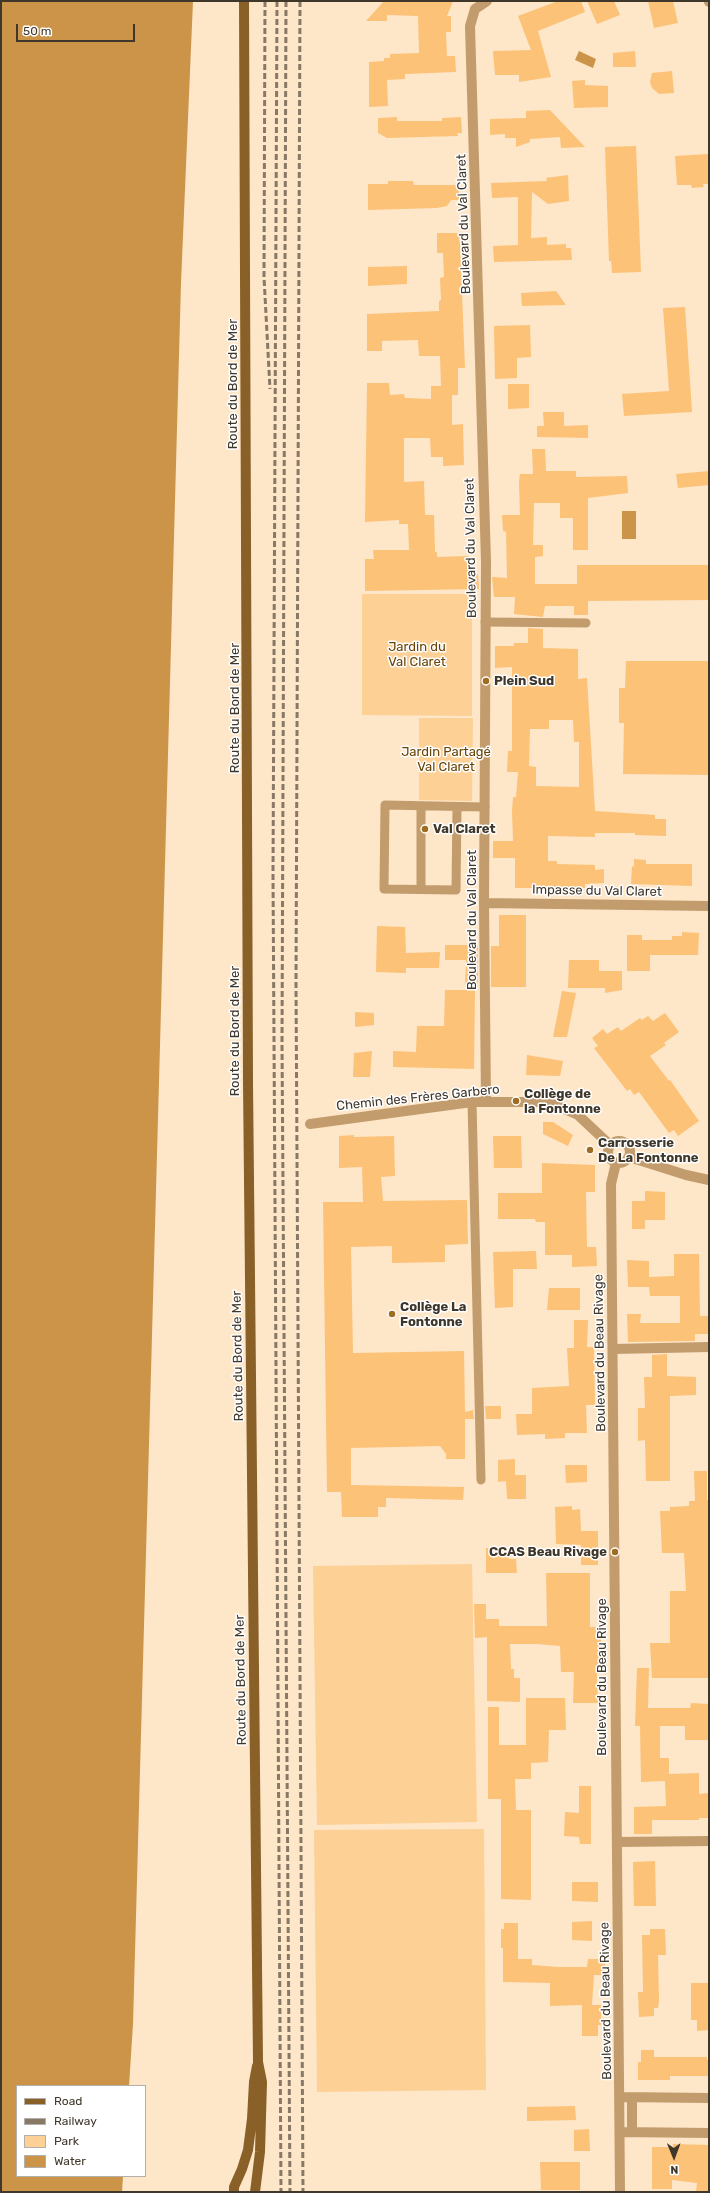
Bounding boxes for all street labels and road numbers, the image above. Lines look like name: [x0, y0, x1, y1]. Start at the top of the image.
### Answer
street label: Boulevard du Val Claret: [454, 154, 474, 294]
street label: Route du Bord de Mer: [225, 319, 241, 449]
street label: Boulevard du Val Claret: [462, 478, 480, 618]
street label: Route du Bord de Mer: [227, 643, 243, 773]
street label: Boulevard du Val Claret: [464, 850, 480, 990]
street label: Impasse du Val Claret: [532, 882, 662, 900]
street label: Route du Bord de Mer: [227, 966, 243, 1096]
street label: Chemin des Frères Garbero: [336, 1082, 500, 1114]
street label: Boulevard du Beau Rivage: [591, 1274, 609, 1432]
street label: Route du Bord de Mer: [229, 1291, 247, 1421]
street label: Boulevard du Beau Rivage: [594, 1598, 610, 1756]
street label: Route du Bord de Mer: [232, 1615, 250, 1745]
street label: Boulevard du Beau Rivage: [597, 1922, 615, 2080]

